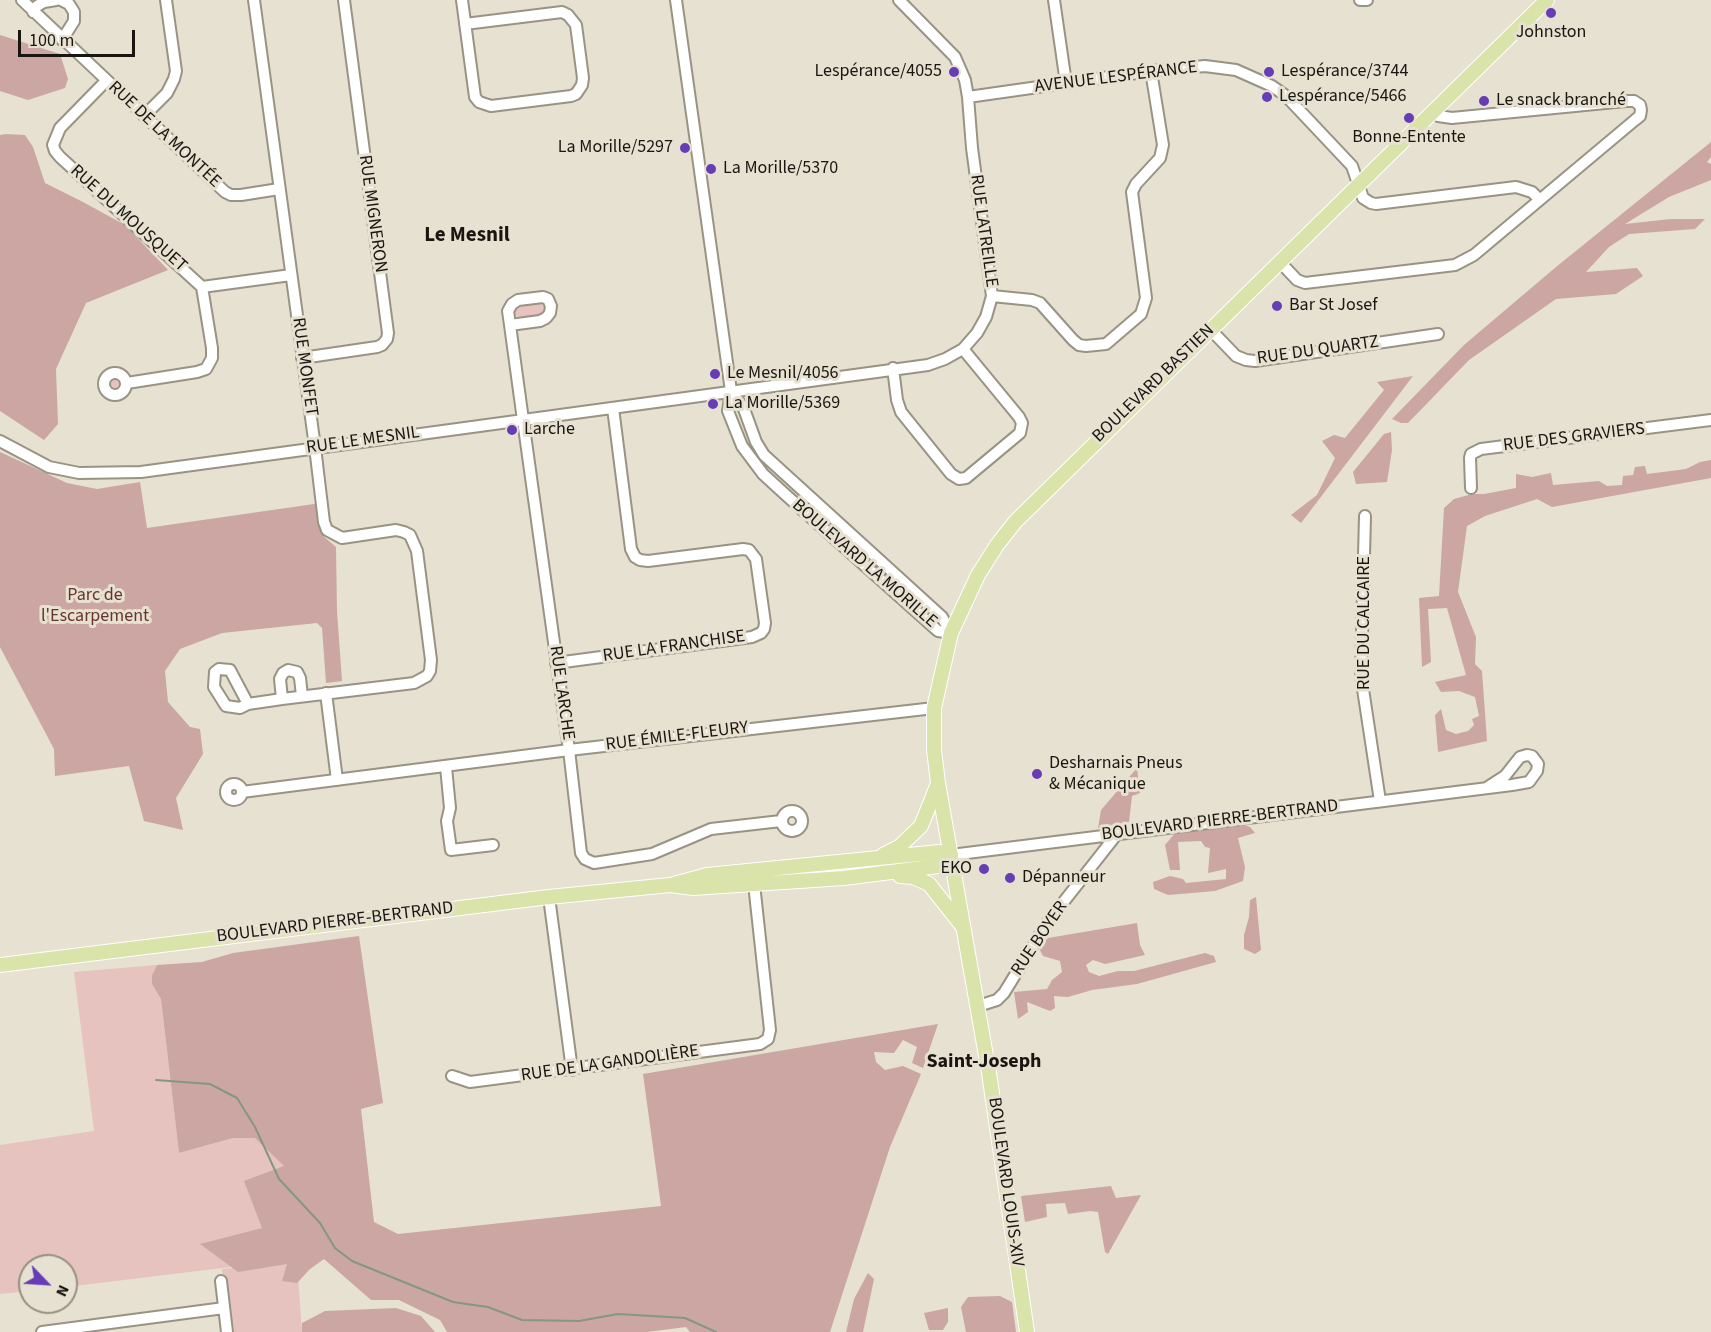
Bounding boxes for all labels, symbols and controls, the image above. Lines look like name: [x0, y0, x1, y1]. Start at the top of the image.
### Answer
marker: Johnston: [1544, 6, 1558, 20]
scale bar: [21, 18, 138, 56]
place label: Johnston: [1516, 22, 1586, 44]
text: 100 m: [29, 28, 74, 53]
street label: AVENUE LESPÉRANCE: [1034, 57, 1198, 99]
place label: Lespérance/4055: [815, 61, 942, 83]
place label: Lespérance/3744: [1281, 61, 1408, 83]
marker: Lespérance/4055: [947, 65, 961, 79]
marker: Lespérance/3744: [1262, 65, 1276, 79]
street label: RUE DE LA MONTÉE: [103, 77, 225, 193]
place label: Lespérance/5466: [1279, 86, 1406, 108]
marker: Lespérance/5466: [1260, 90, 1274, 104]
place label: Le snack branché: [1496, 90, 1626, 112]
marker: Le snack branché: [1477, 94, 1491, 108]
marker: Bonne-Entente: [1402, 111, 1416, 125]
place label: Bonne-Entente: [1352, 127, 1466, 149]
place label: La Morille/5297: [558, 137, 673, 159]
marker: La Morille/5297: [678, 141, 692, 155]
street label: RUE MIGNERON: [353, 154, 391, 274]
place label: La Morille/5370: [723, 158, 838, 180]
street label: RUE DU MOUSQUET: [65, 161, 191, 277]
marker: La Morille/5370: [704, 162, 718, 176]
street label: RUE LATREILLE: [964, 173, 1002, 289]
district label: Le Mesnil: [424, 223, 510, 249]
place label: Bar St Josef: [1289, 295, 1377, 317]
marker: Bar St Josef: [1270, 299, 1284, 313]
street label: RUE MONFET: [286, 316, 322, 418]
street label: BOULEVARD BASTIEN: [1089, 320, 1219, 448]
street label: RUE DU QUARTZ: [1256, 332, 1380, 370]
place label: Le Mesnil/4056: [727, 363, 839, 385]
marker: Le Mesnil/4056: [708, 367, 722, 381]
place label: La Morille/5369: [725, 393, 840, 415]
marker: La Morille/5369: [706, 397, 720, 411]
place label: Larche: [524, 419, 575, 441]
street label: RUE DES GRAVIERS: [1502, 419, 1646, 457]
street label: RUE LE MESNIL: [305, 422, 421, 460]
marker: Larche: [505, 423, 519, 437]
street label: BOULEVARD LA MORILLE: [787, 495, 941, 633]
street label: RUE DU CALCAIRE: [1354, 556, 1376, 690]
park label: Parc de l'Escarpement: [41, 585, 149, 628]
street label: RUE LA FRANCHISE: [601, 626, 747, 668]
street label: RUE LARCHE: [544, 644, 578, 742]
street label: RUE ÉMILE-FLEURY: [604, 718, 750, 756]
place label: Desharnais Pneus & Mécanique: [1049, 753, 1182, 795]
marker: Desharnais Pneus & Mécanique: [1030, 767, 1044, 781]
street label: BOULEVARD PIERRE-BERTRAND: [1100, 796, 1340, 846]
place label: EKO: [940, 858, 972, 880]
marker: EKO: [977, 862, 991, 876]
place label: Dépanneur: [1022, 867, 1105, 889]
marker: Dépanneur: [1003, 871, 1017, 885]
street label: BOULEVARD PIERRE-BERTRAND: [215, 898, 455, 948]
street label: RUE BOYER: [1007, 898, 1073, 980]
street label: RUE DE LA GANDOLIÈRE: [520, 1041, 700, 1087]
district label: Saint-Joseph: [926, 1051, 1042, 1075]
street label: BOULEVARD LOUIS-XIV: [982, 1096, 1028, 1268]
north arrow: [18, 1254, 78, 1314]
text: N: [50, 1281, 75, 1300]

